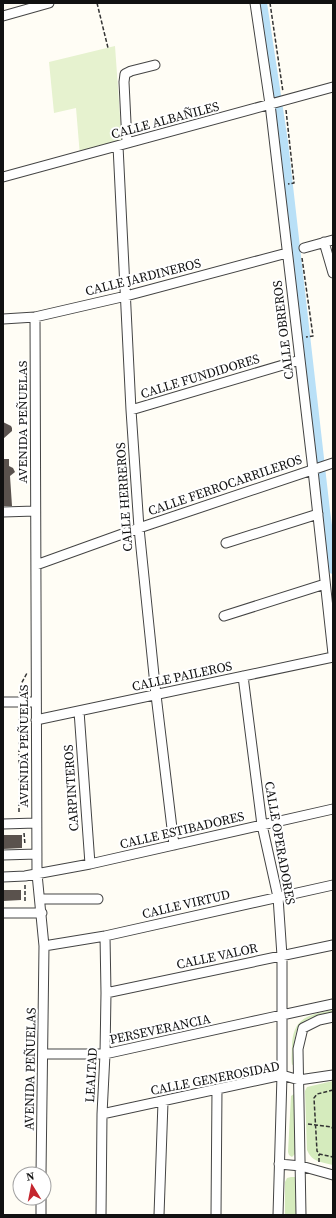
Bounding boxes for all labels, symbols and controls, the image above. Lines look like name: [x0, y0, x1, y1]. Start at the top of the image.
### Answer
street label: CALLE ALBAÑILES: [109, 97, 221, 143]
street label: CALLE JARDINEROS: [83, 254, 203, 300]
street label: CALLE OBREROS: [268, 279, 298, 381]
street label: CALLE FUNDIDORES: [138, 350, 262, 402]
street label: AVENIDA PEÑUELAS: [14, 360, 31, 483]
street label: CALLE HERREROS: [112, 441, 136, 552]
street label: CALLE FERROCARRILEROS: [146, 451, 305, 519]
street label: CALLE PAILEROS: [130, 657, 234, 695]
street label: AVENIDA PEÑUELAS: [15, 684, 32, 807]
street label: CARPINTEROS: [59, 744, 83, 832]
street label: CALLE OPERADORES: [261, 780, 299, 906]
street label: CALLE ESTIBADORES: [118, 807, 246, 853]
street label: CALLE VIRTUD: [140, 886, 232, 922]
street label: CALLE VALOR: [175, 939, 260, 973]
street label: AVENIDA PEÑUELAS: [20, 1007, 40, 1131]
street label: PERSEVERANCIA: [108, 1010, 212, 1048]
street label: LEALTAD: [81, 1047, 101, 1103]
street label: CALLE GENEROSIDAD: [149, 1057, 281, 1099]
north arrow: [12, 1166, 52, 1206]
text: N: [25, 1169, 36, 1185]

